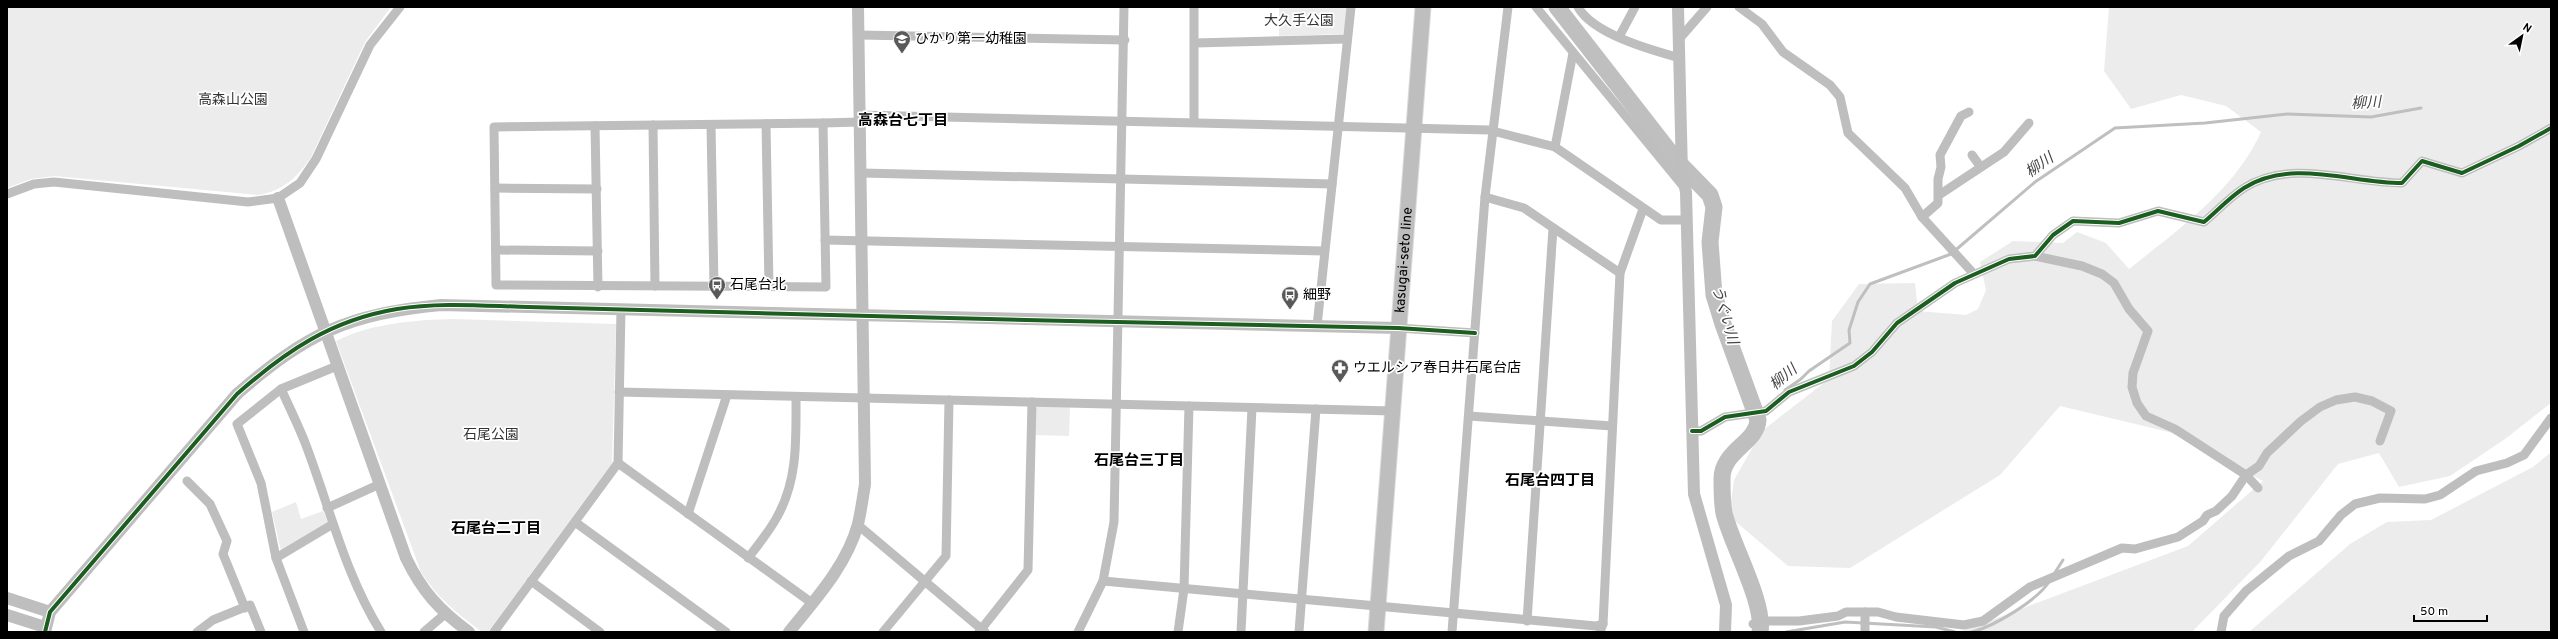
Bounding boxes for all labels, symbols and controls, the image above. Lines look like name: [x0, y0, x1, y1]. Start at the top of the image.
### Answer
park label: 大久手公園: [1264, 13, 1334, 30]
north arrow: [2502, 16, 2542, 56]
text: N: [2520, 20, 2534, 36]
school or university icon: ひかり第一幼稚園: [892, 29, 912, 54]
place label: ひかり第一幼稚園: [915, 30, 1027, 48]
park label: 高森山公園: [198, 92, 268, 109]
water label: 柳川: [2351, 94, 2383, 114]
district label: 高森台七丁目: [858, 112, 948, 131]
water label: 柳川: [2022, 148, 2059, 182]
street label: kasugai-seto line: [1392, 206, 1416, 314]
bus stop icon: 石尾台北: [707, 275, 727, 300]
place label: 石尾台北: [730, 276, 786, 294]
water label: うぐい川: [1707, 284, 1742, 348]
bus stop icon: 細野: [1280, 285, 1300, 310]
place label: 細野: [1303, 287, 1331, 304]
pharmacy icon: ウエルシア春日井石尾台店: [1330, 358, 1350, 383]
place label: ウエルシア春日井石尾台店: [1353, 359, 1521, 377]
water label: 柳川: [1766, 360, 1803, 395]
park label: 石尾公園: [463, 427, 519, 444]
district label: 石尾台三丁目: [1094, 452, 1184, 471]
district label: 石尾台四丁目: [1505, 472, 1595, 491]
district label: 石尾台二丁目: [451, 520, 541, 539]
scale bar: [2414, 597, 2487, 623]
text: 50 m: [2420, 604, 2448, 620]

